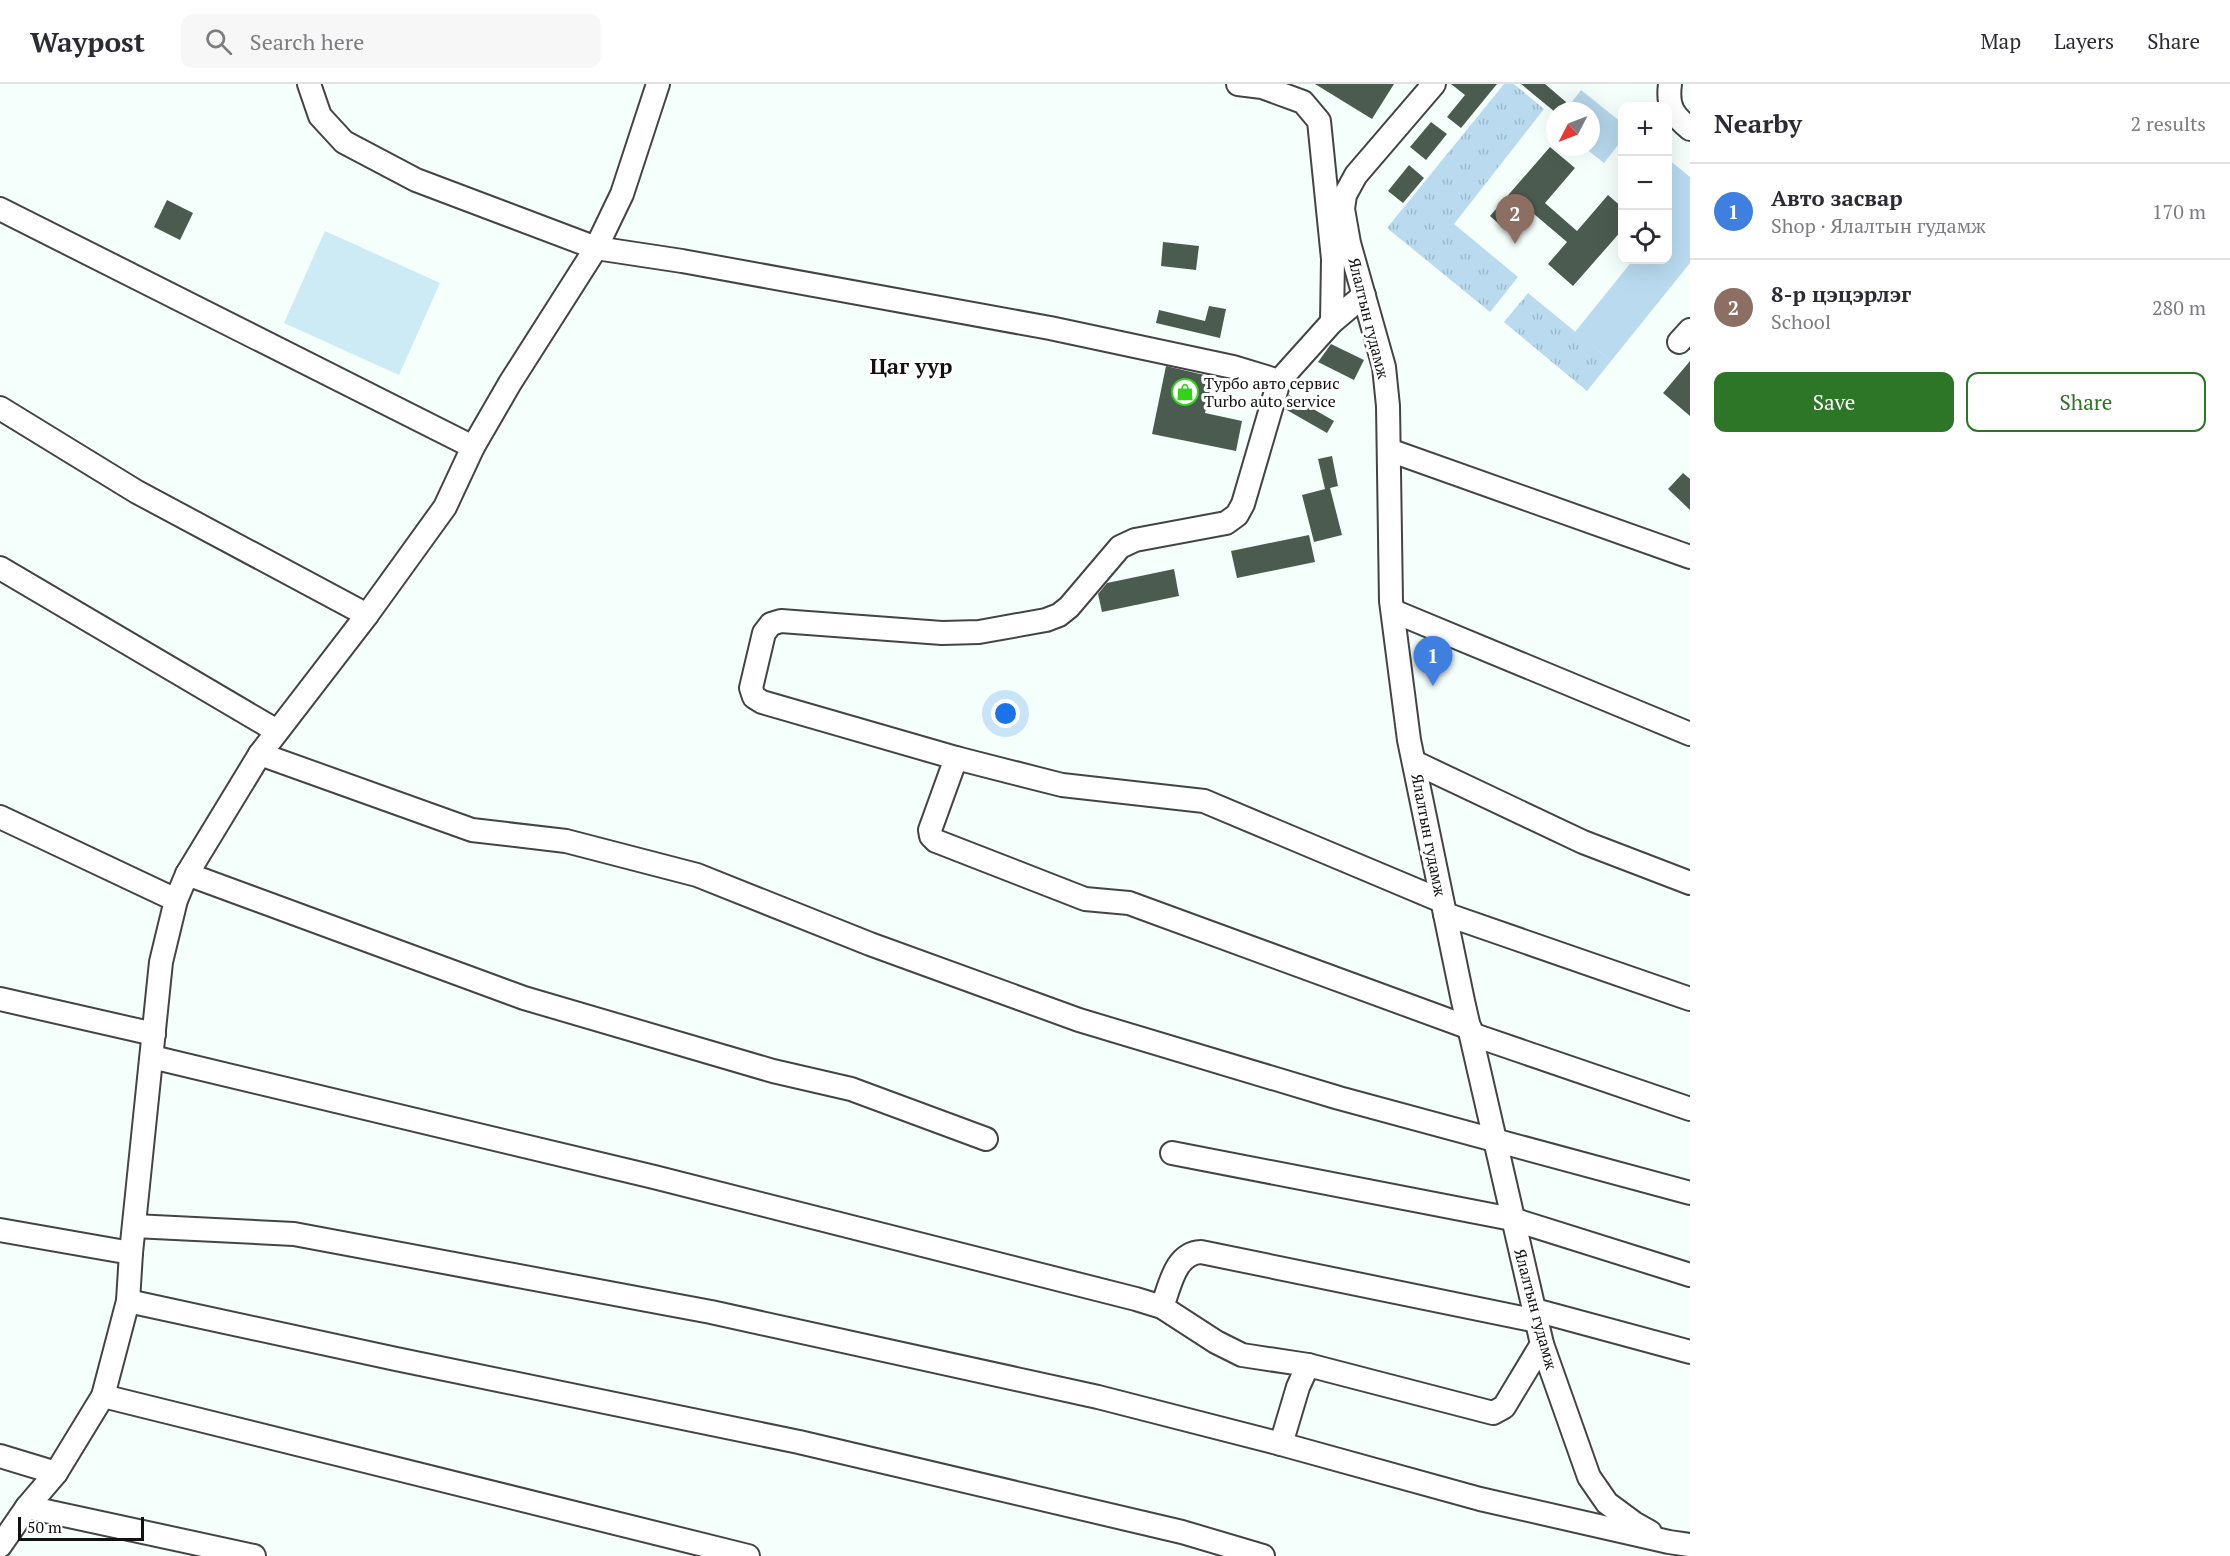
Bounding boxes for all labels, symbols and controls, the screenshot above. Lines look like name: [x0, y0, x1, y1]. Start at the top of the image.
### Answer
search box: [181, 14, 601, 68]
text: Waypost: [30, 23, 145, 60]
icon: search: [202, 25, 235, 58]
text: Search here: [250, 27, 364, 56]
text: Map: [1980, 27, 2021, 55]
text: Layers: [2054, 27, 2114, 55]
text: Share: [2147, 27, 2200, 55]
north arrow: [1546, 102, 1600, 156]
map controls: [1618, 102, 1672, 264]
button: +: [1618, 102, 1672, 156]
text: Nearby: [1714, 106, 1802, 140]
text: 2 results: [2131, 110, 2206, 137]
button: −: [1618, 156, 1672, 210]
text: Авто засвар: [1771, 183, 1903, 212]
pin: 2: [1496, 194, 1534, 244]
text: 1: [1728, 198, 1739, 225]
text: 170 m: [2152, 198, 2206, 225]
button: locate: [1618, 210, 1672, 264]
text: Shop · Ялалтын гудамж: [1771, 212, 1986, 239]
street label: Ялалтын гудамж: [1343, 255, 1395, 381]
text: 8-р цэцэрлэг: [1771, 279, 1911, 308]
text: 2: [1728, 294, 1739, 321]
text: 280 m: [2152, 294, 2206, 321]
text: School: [1771, 308, 1831, 335]
district label: Цаг уур: [870, 351, 952, 380]
place label: Турбо авто сервис Turbo auto service: [1204, 372, 1340, 412]
button: Save: [1714, 372, 1954, 432]
button: Share: [1966, 372, 2206, 432]
shop icon: Турбо авто сервис Turbo auto service: [1170, 377, 1200, 407]
pin: 1: [1414, 636, 1452, 686]
your location: [991, 699, 1020, 728]
street label: Ялалтын гудамж: [1406, 772, 1452, 899]
street label: Ялалтын гудамж: [1509, 1246, 1563, 1372]
scale bar: [18, 1514, 144, 1542]
text: 50 m: [27, 1516, 62, 1538]

